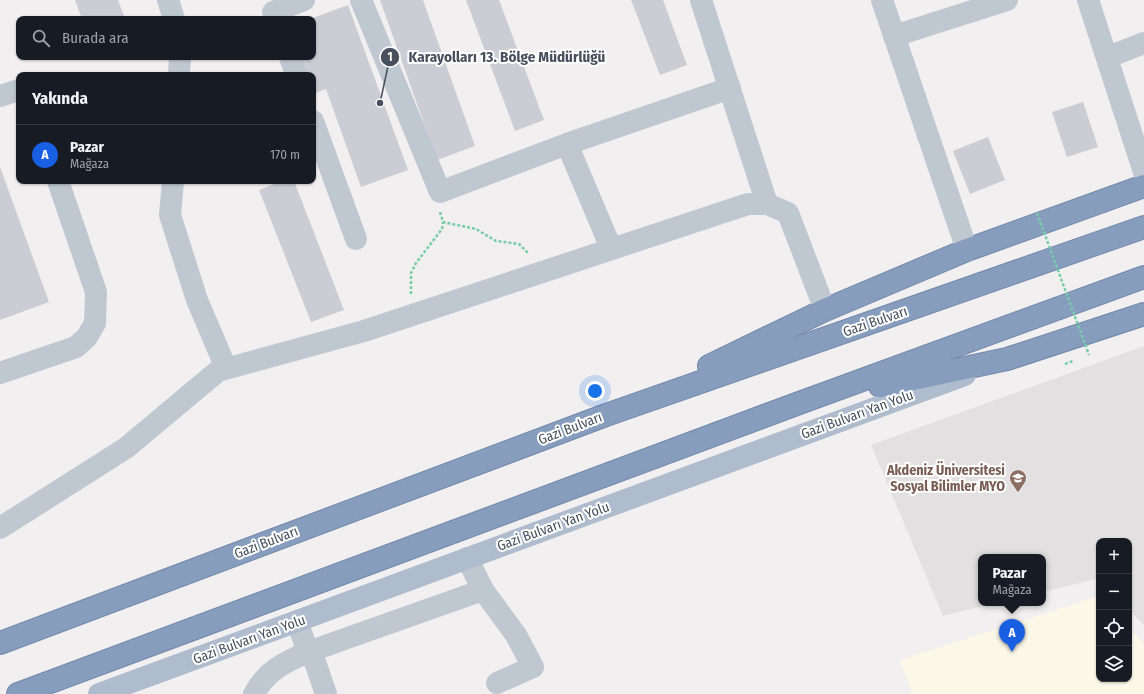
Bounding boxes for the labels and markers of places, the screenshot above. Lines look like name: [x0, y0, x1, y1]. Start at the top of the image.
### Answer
callout: Karayolları 13. Bölge Müdürlüğü: [380, 43, 613, 70]
place label: Akdeniz Üniversitesi Sosyal Bilimler MYO: [886, 461, 1005, 495]
school or university icon: Akdeniz Üniversitesi Sosyal Bilimler MYO: [1008, 468, 1028, 493]
pin: A: [999, 619, 1025, 652]

